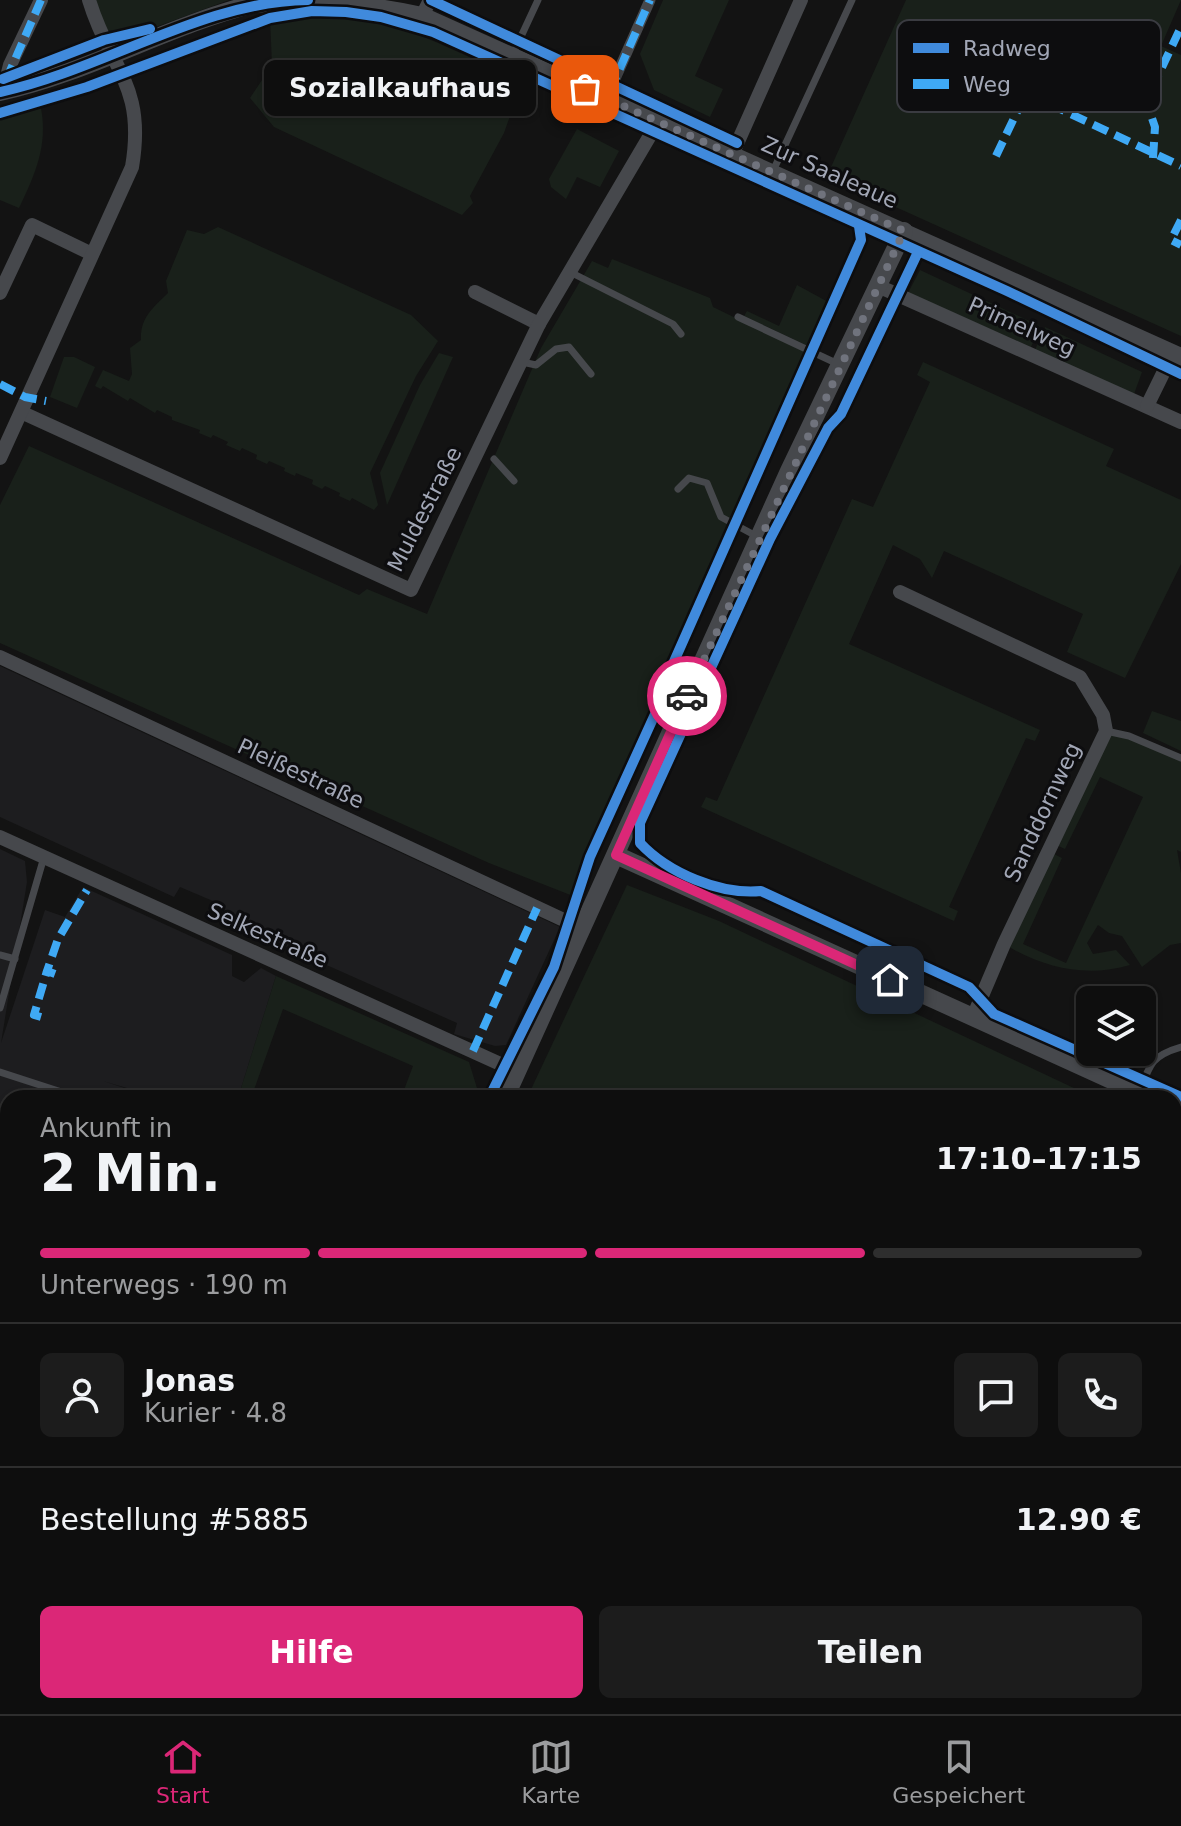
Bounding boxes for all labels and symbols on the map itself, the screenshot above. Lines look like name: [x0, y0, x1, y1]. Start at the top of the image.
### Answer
legend: [897, 20, 1161, 112]
text: Radweg: [963, 36, 1051, 61]
pin: [551, 55, 619, 123]
callout: Sozialkaufhaus: [265, 61, 537, 117]
text: Weg: [963, 72, 1011, 97]
street label: Zur Saaleaue: [758, 131, 902, 214]
street label: Primelweg: [964, 292, 1079, 361]
street label: Muldestraße: [382, 443, 467, 576]
courier: [647, 656, 727, 736]
street label: Pleißestraße: [234, 733, 368, 814]
street label: Sanddornweg: [999, 739, 1086, 886]
street label: Selkestraße: [204, 898, 332, 973]
pin: [856, 946, 924, 1014]

